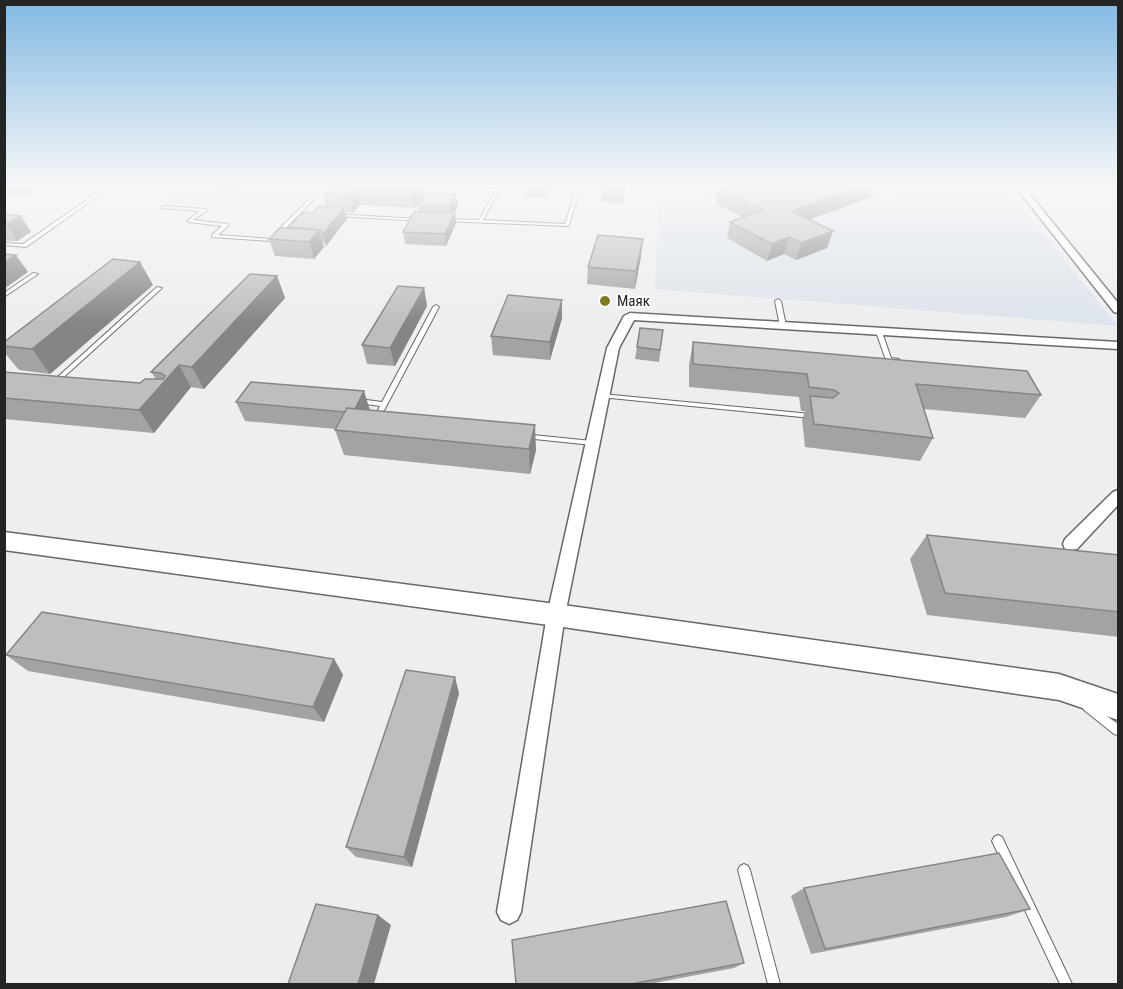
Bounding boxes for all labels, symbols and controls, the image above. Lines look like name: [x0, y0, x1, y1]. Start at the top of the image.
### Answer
place label: Маяк: [617, 292, 650, 310]
marker: Маяк: [598, 294, 612, 308]

